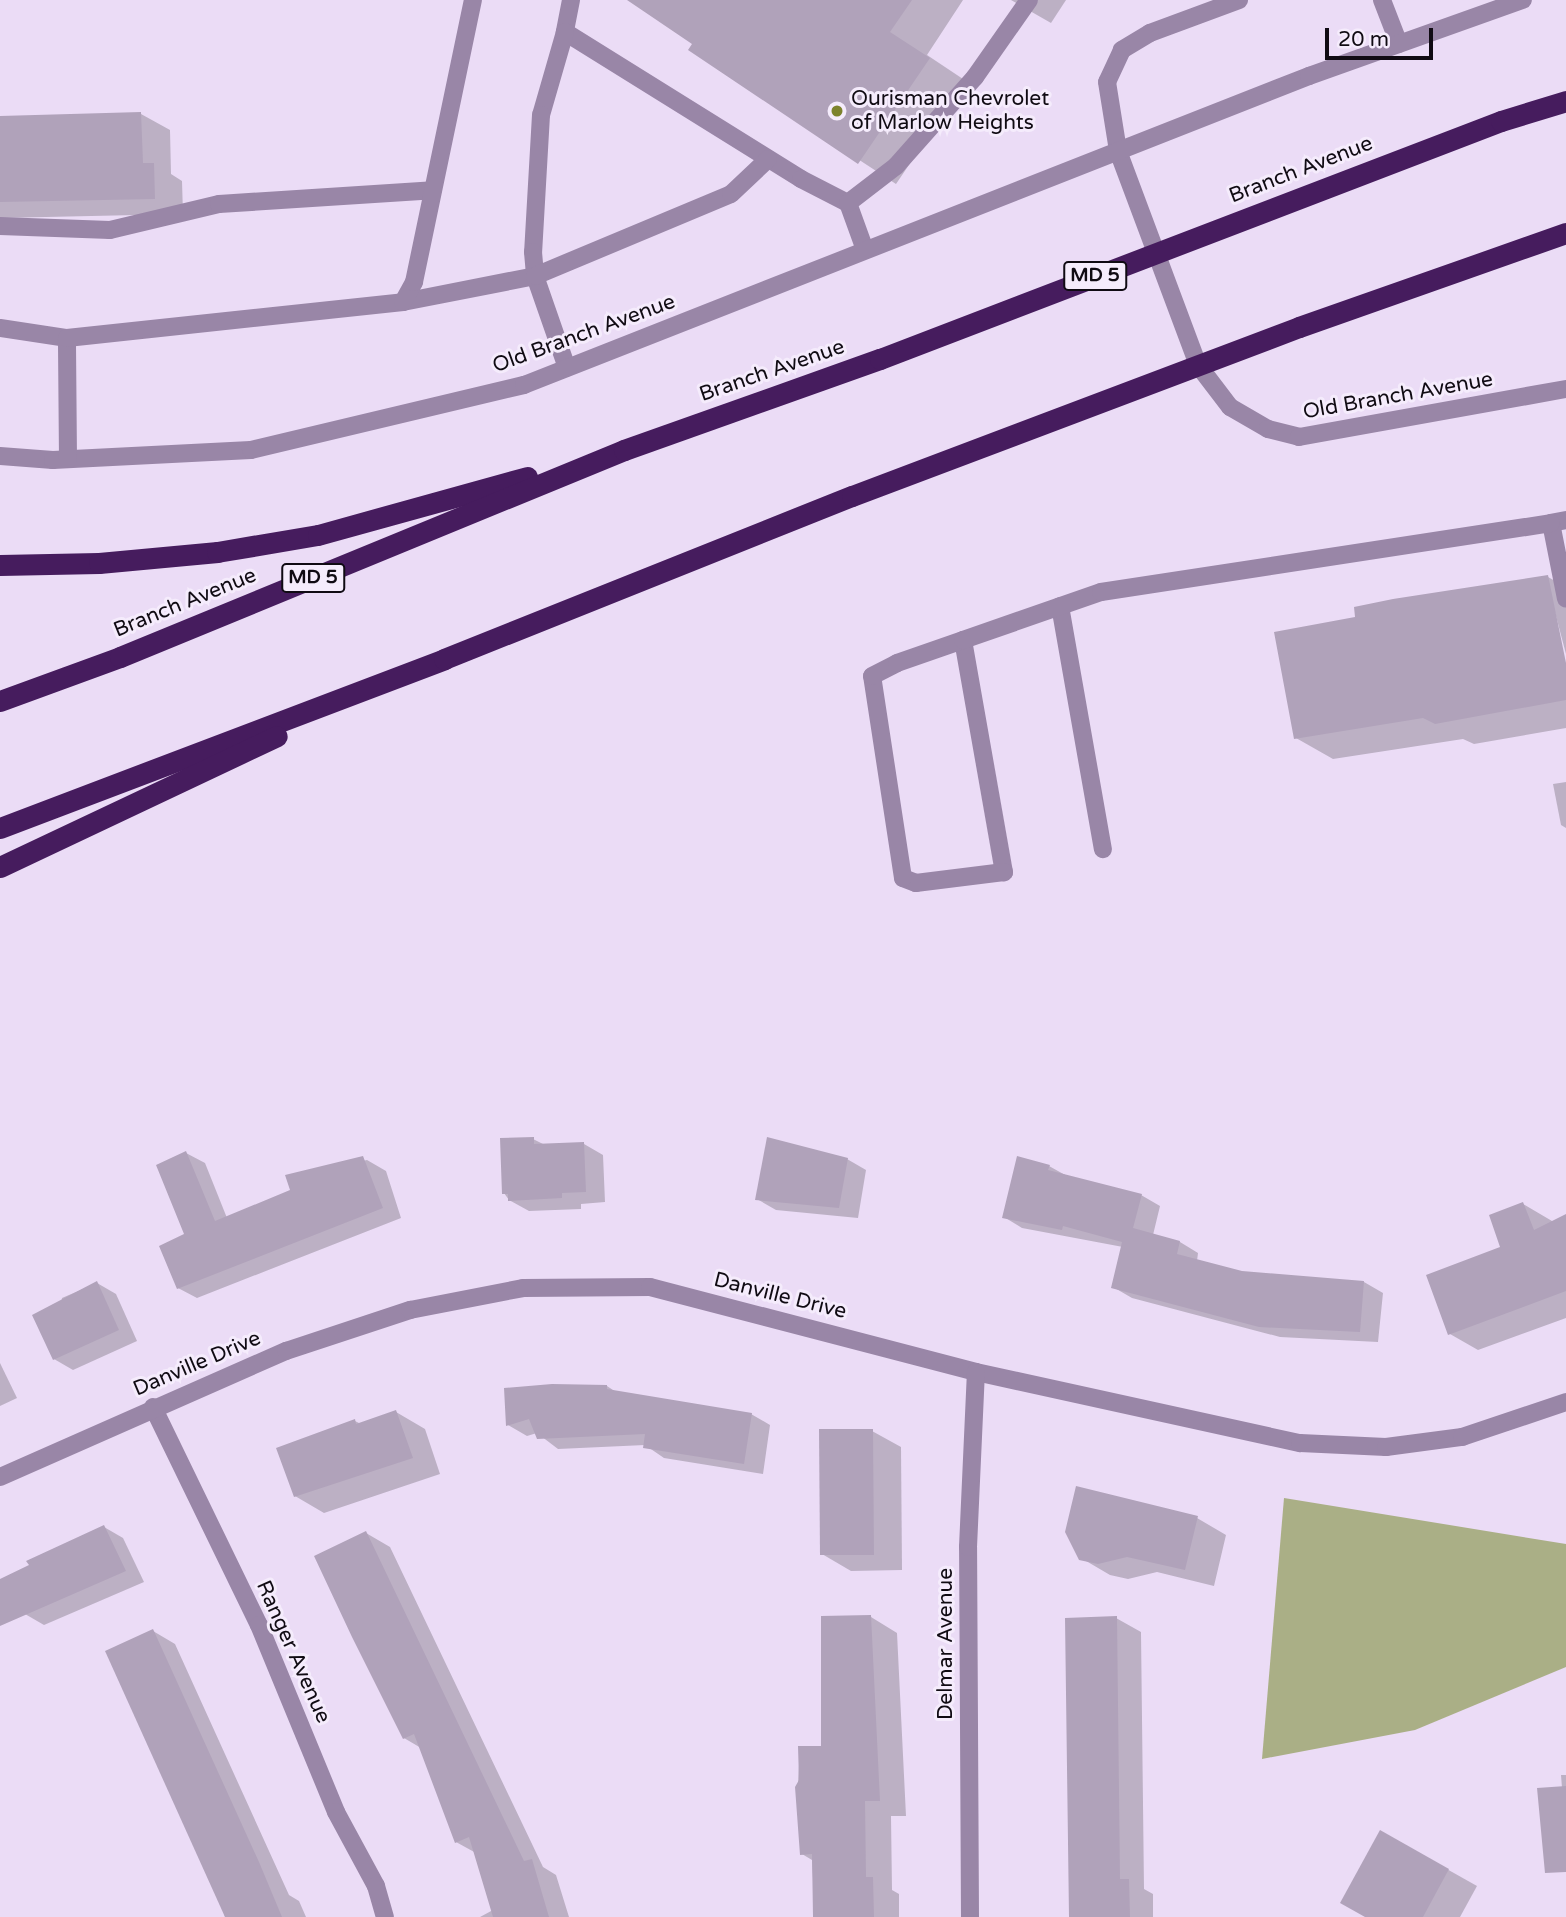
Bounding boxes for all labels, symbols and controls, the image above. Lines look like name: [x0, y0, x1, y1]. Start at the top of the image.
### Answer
scale bar: [1328, 14, 1436, 58]
text: 20 m: [1338, 27, 1389, 52]
place label: Ourisman Chevrolet of Marlow Heights: [851, 86, 1049, 136]
marker: Ourisman Chevrolet of Marlow Heights: [829, 103, 845, 119]
street label: Branch Avenue: [1226, 131, 1376, 209]
road number: MD 5: [1062, 260, 1128, 292]
street label: Old Branch Avenue: [489, 289, 679, 379]
street label: Branch Avenue: [696, 334, 848, 408]
street label: Old Branch Avenue: [1301, 367, 1495, 425]
road number: MD 5: [280, 562, 346, 594]
street label: Branch Avenue: [110, 563, 260, 643]
street label: Danville Drive: [711, 1267, 849, 1325]
street label: Danville Drive: [130, 1326, 264, 1402]
street label: Delmar Avenue: [933, 1568, 959, 1720]
street label: Ranger Avenue: [250, 1577, 336, 1727]

